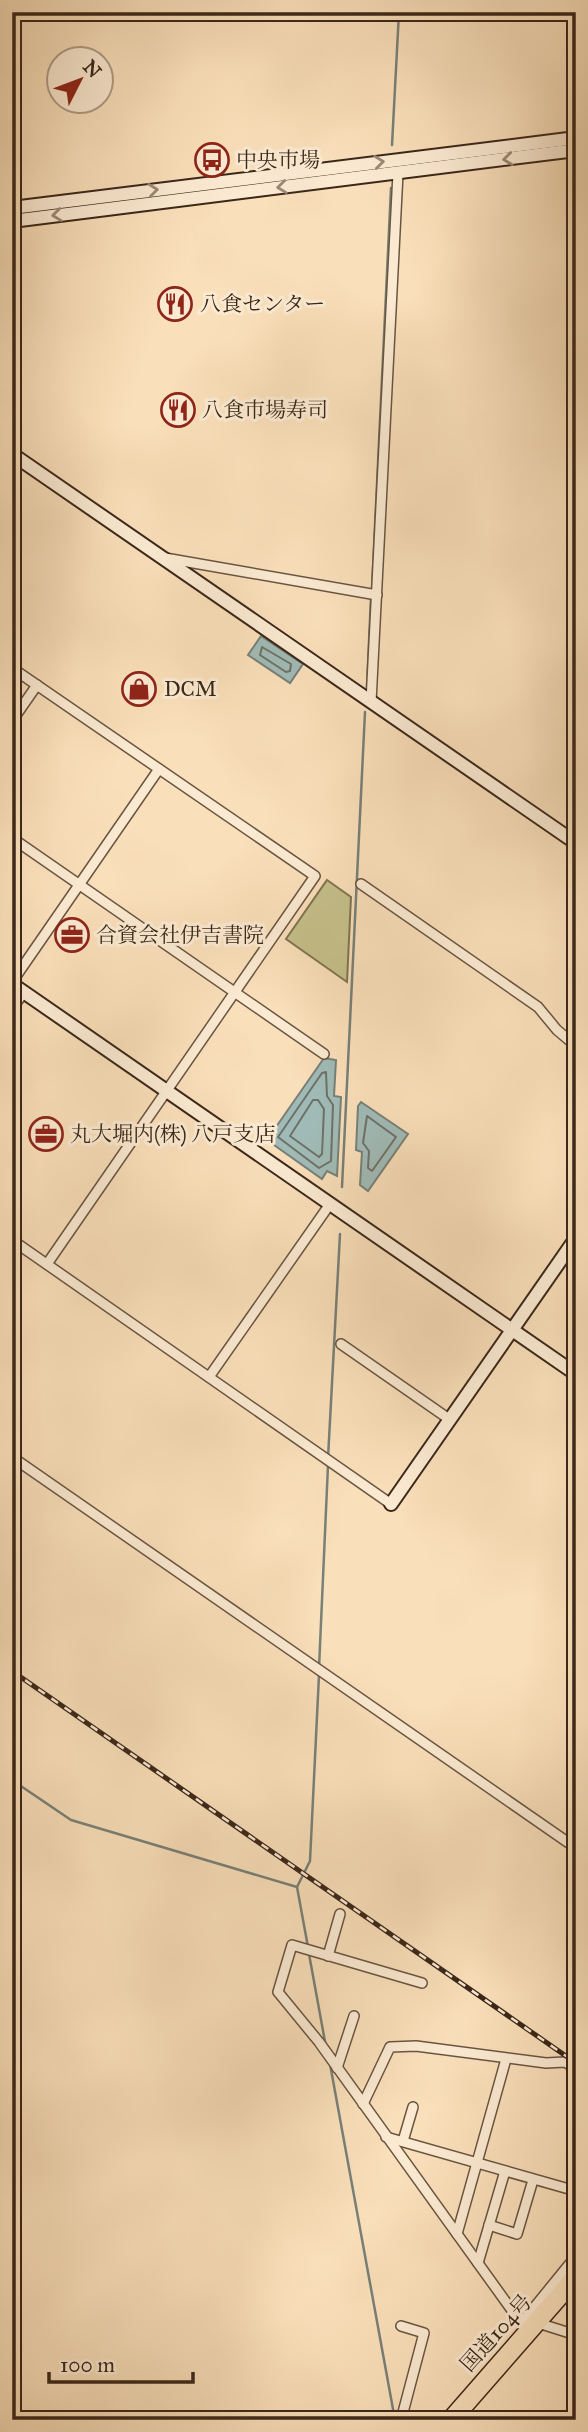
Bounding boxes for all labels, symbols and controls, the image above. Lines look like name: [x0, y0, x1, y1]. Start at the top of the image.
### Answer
north arrow: [46, 46, 116, 116]
text: N: [78, 55, 106, 83]
bus stop icon: 中央市場: [193, 141, 231, 179]
place label: 中央市場: [236, 147, 320, 173]
one-way arrow: [502, 151, 514, 166]
one-way arrow: [373, 155, 384, 170]
one-way arrow: [277, 180, 288, 195]
one-way arrow: [147, 183, 159, 198]
one-way arrow: [51, 208, 62, 223]
restaurant icon: 八食センター: [156, 285, 194, 323]
place label: 八食センター: [200, 291, 325, 317]
restaurant icon: 八食市場寿司: [159, 391, 197, 429]
place label: 八食市場寿司: [202, 397, 328, 423]
shop icon: DCM: [120, 670, 158, 708]
place label: DCM: [164, 676, 217, 702]
office icon: 合資会社伊吉書院: [53, 916, 91, 954]
place label: 合資会社伊吉書院: [96, 922, 264, 948]
office icon: 丸大堀内(株) 八戸支店: [27, 1115, 65, 1153]
place label: 丸大堀内(株) 八戸支店: [70, 1121, 275, 1147]
street label: 国道104号: [455, 2289, 537, 2377]
scale bar: [49, 2341, 192, 2385]
text: 100 m: [60, 2352, 115, 2378]

